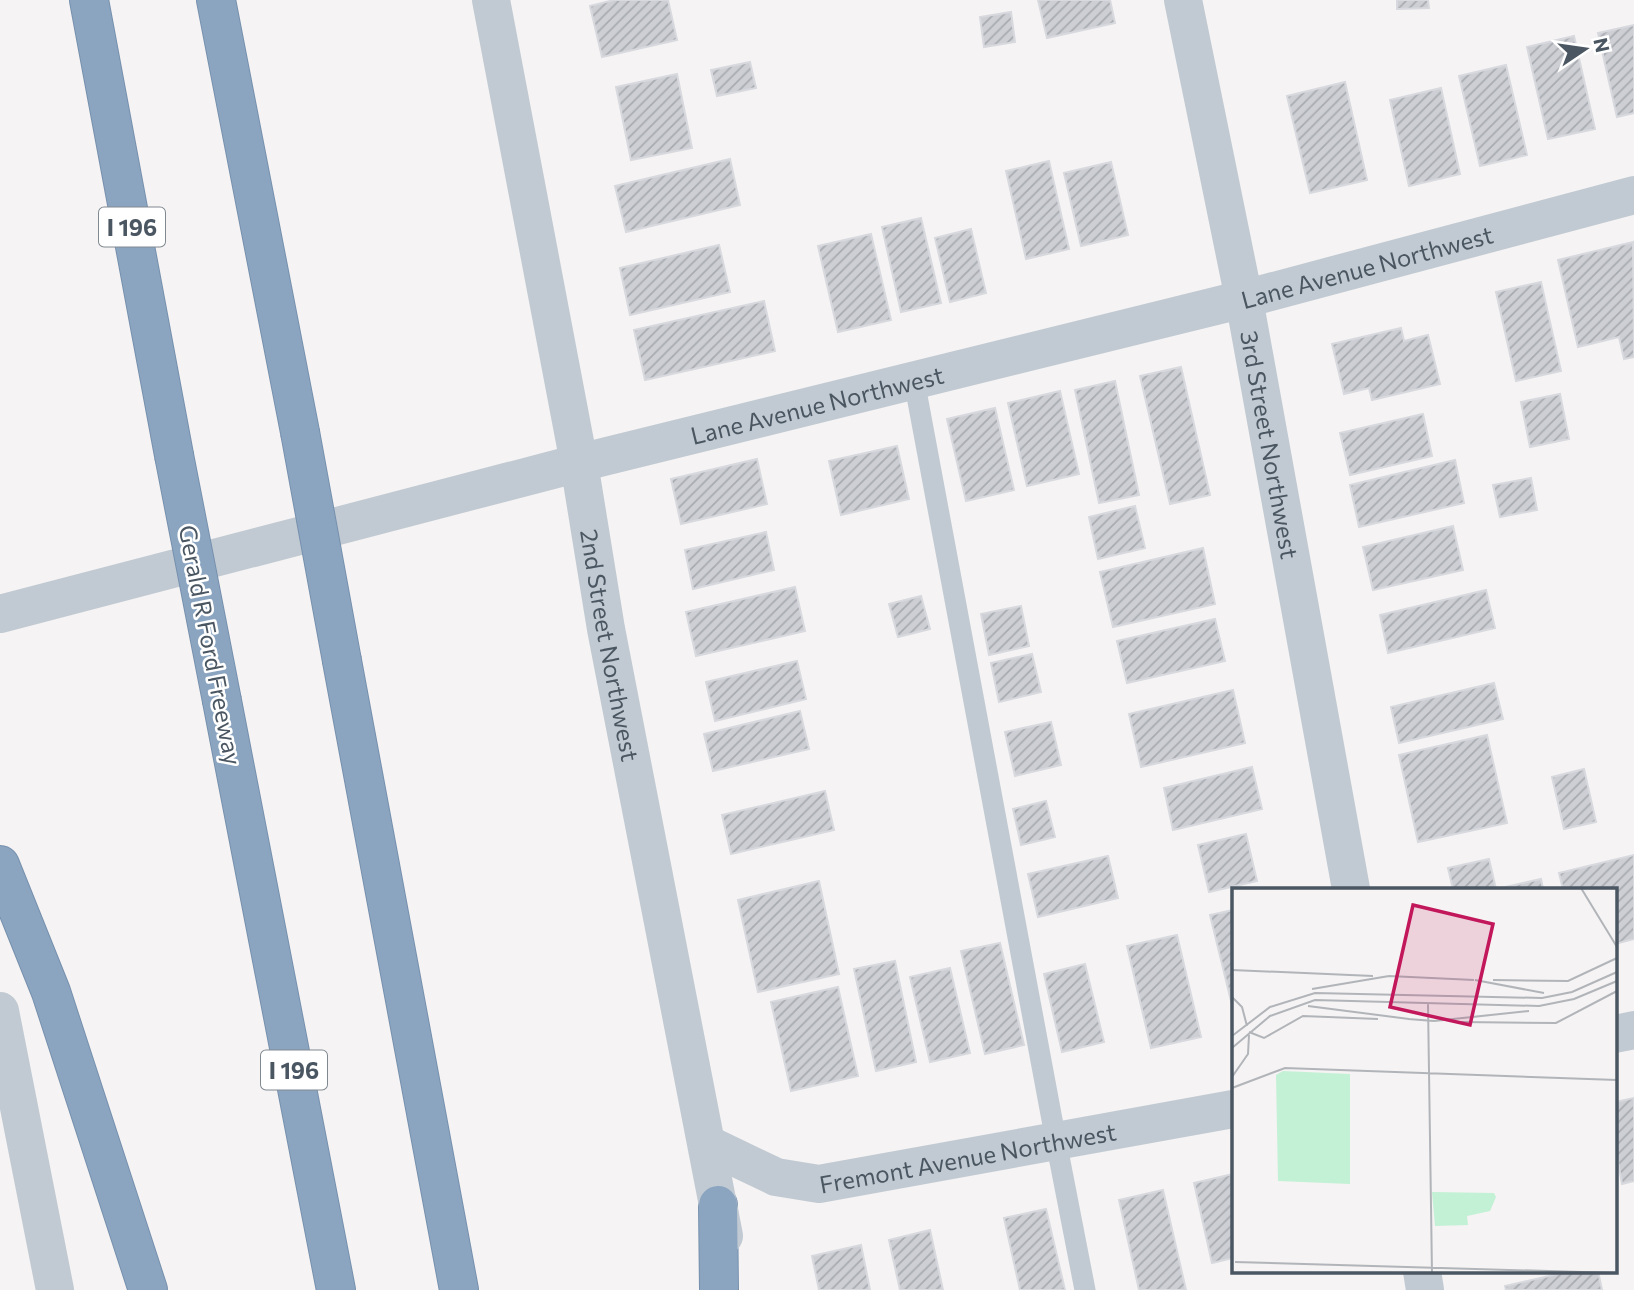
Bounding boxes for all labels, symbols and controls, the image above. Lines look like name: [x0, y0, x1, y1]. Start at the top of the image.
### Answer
north arrow: [1550, 14, 1620, 84]
text: N: [1589, 36, 1615, 55]
road number: I 196: [99, 208, 165, 246]
street label: Lane Avenue Northwest: [1238, 219, 1496, 314]
street label: 3rd Street Northwest: [1235, 328, 1305, 561]
street label: Lane Avenue Northwest: [687, 359, 947, 449]
street label: Gerald R Ford Freeway: [173, 523, 249, 767]
street label: 2nd Street Northwest: [575, 527, 646, 764]
inset map: [1232, 888, 1616, 1272]
road number: I 196: [261, 1050, 327, 1090]
street label: Fremont Avenue Northwest: [817, 1116, 1118, 1198]

